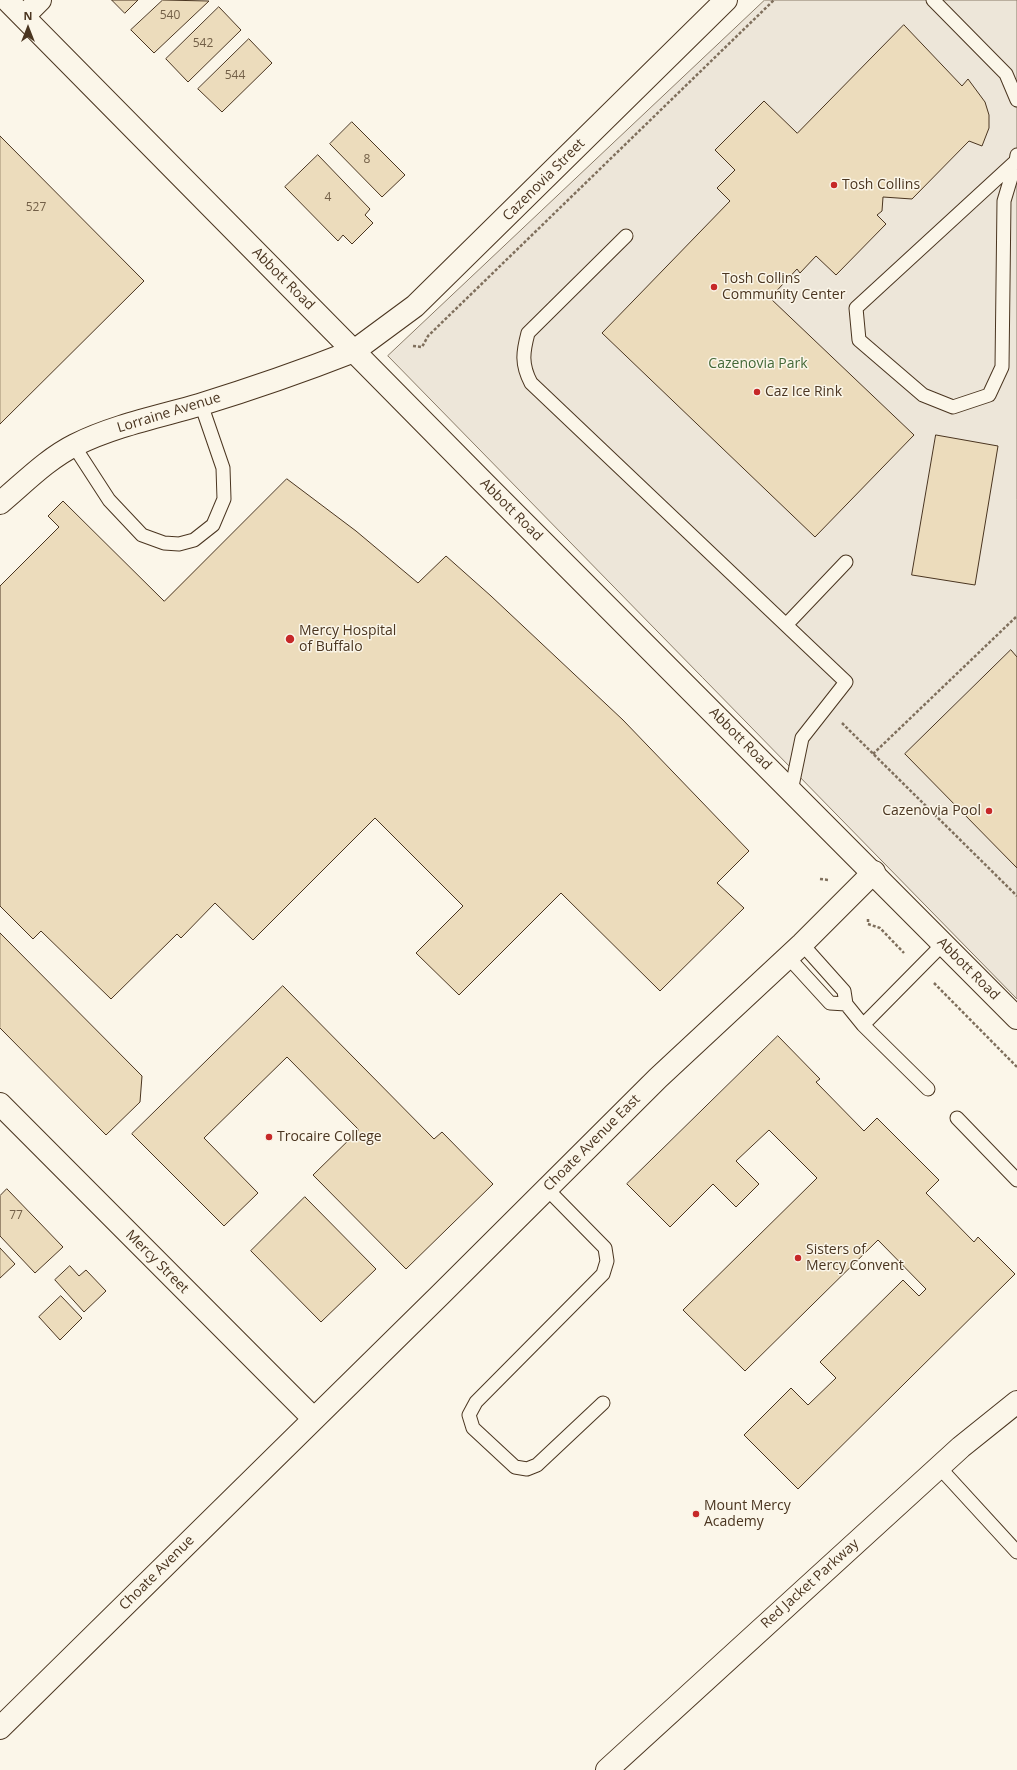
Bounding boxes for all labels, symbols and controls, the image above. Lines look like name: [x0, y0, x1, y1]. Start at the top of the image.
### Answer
north arrow: [8, 8, 48, 48]
text: N: [24, 8, 32, 23]
house number: 540: [160, 9, 180, 23]
house number: 542: [193, 37, 213, 51]
house number: 544: [225, 69, 245, 83]
street label: Cazenovia Street: [499, 135, 589, 225]
house number: 8: [364, 153, 370, 167]
place label: Tosh Collins: [842, 177, 920, 193]
marker: Tosh Collins: [829, 180, 839, 190]
house number: 4: [325, 191, 331, 205]
house number: 527: [26, 201, 46, 215]
street label: Abbott Road: [248, 244, 318, 314]
place label: Tosh Collins Community Center: [722, 271, 845, 304]
marker: Tosh Collins Community Center: [709, 282, 719, 292]
park label: Cazenovia Park: [708, 356, 808, 372]
place label: Caz Ice Rink: [765, 384, 842, 400]
marker: Caz Ice Rink: [752, 387, 762, 397]
street label: Lorraine Avenue: [115, 389, 223, 437]
street label: Abbott Road: [476, 475, 546, 545]
place label: Mercy Hospital of Buffalo: [299, 623, 396, 656]
marker: Mercy Hospital of Buffalo: [284, 633, 296, 645]
street label: Abbott Road: [705, 704, 775, 774]
place label: Cazenovia Pool: [882, 803, 981, 819]
marker: Cazenovia Pool: [984, 806, 994, 816]
street label: Abbott Road: [933, 934, 1003, 1004]
street label: Choate Avenue East: [540, 1091, 644, 1195]
place label: Trocaire College: [277, 1129, 382, 1145]
marker: Trocaire College: [264, 1132, 274, 1142]
house number: 77: [9, 1209, 23, 1223]
street label: Mercy Street: [122, 1227, 192, 1297]
place label: Sisters of Mercy Convent: [806, 1242, 904, 1274]
marker: Sisters of Mercy Convent: [793, 1253, 803, 1263]
place label: Mount Mercy Academy: [704, 1498, 791, 1530]
marker: Mount Mercy Academy: [691, 1509, 701, 1519]
street label: Choate Avenue: [116, 1532, 198, 1614]
street label: Red Jacket Parkway: [758, 1536, 862, 1632]

